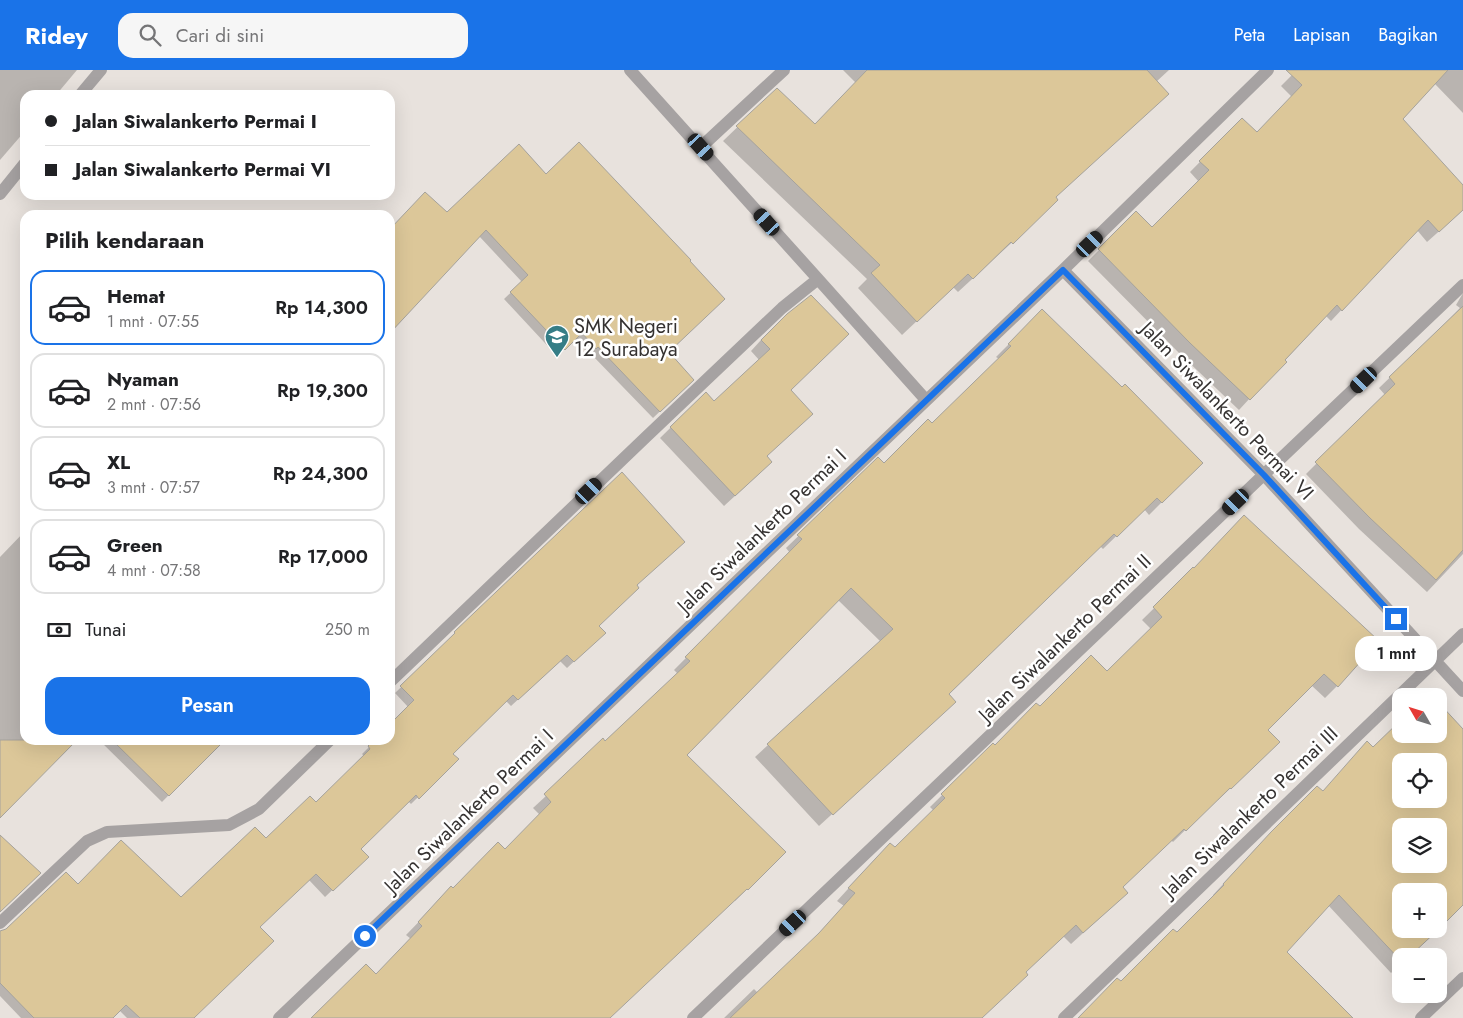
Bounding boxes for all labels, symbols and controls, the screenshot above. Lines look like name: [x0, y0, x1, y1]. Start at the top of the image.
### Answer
search box: [118, 13, 468, 58]
text: Ridey: [25, 18, 88, 53]
icon: search: [136, 21, 164, 49]
text: Cari di sini: [176, 22, 264, 49]
text: Peta: [1234, 22, 1265, 48]
text: Lapisan: [1293, 22, 1350, 48]
text: Bagikan: [1378, 22, 1438, 48]
text: Jalan Siwalankerto Permai I: [75, 108, 317, 135]
car: [685, 131, 716, 163]
text: Jalan Siwalankerto Permai VI: [75, 156, 331, 183]
car: [751, 206, 782, 238]
text: Pilih kendaraan: [45, 224, 204, 256]
car: [1074, 228, 1106, 260]
text: Hemat: [107, 283, 165, 310]
icon: car: [47, 285, 92, 330]
text: Rp 14,300: [275, 294, 368, 321]
text: 1 mnt · 07:55: [107, 310, 199, 333]
place label: SMK Negeri 12 Surabaya: [574, 312, 678, 364]
street label: Jalan Siwalankerto Permai VI: [1132, 313, 1320, 507]
school or university icon: SMK Negeri 12 Surabaya: [544, 324, 570, 358]
car: [1348, 364, 1380, 396]
text: Nyaman: [107, 366, 179, 393]
icon: car: [47, 368, 92, 413]
text: Rp 19,300: [277, 377, 368, 404]
text: 2 mnt · 07:56: [107, 393, 201, 416]
street label: Jalan Siwalankerto Permai I: [669, 442, 853, 622]
text: XL: [107, 449, 130, 476]
icon: car: [47, 451, 92, 496]
text: Rp 24,300: [273, 460, 368, 487]
car: [572, 475, 605, 507]
text: 3 mnt · 07:57: [107, 476, 200, 499]
car: [1220, 486, 1252, 518]
text: Green: [107, 532, 163, 559]
icon: car: [47, 534, 92, 579]
text: Rp 17,000: [278, 543, 368, 570]
street label: Jalan Siwalankerto Permai II: [970, 548, 1158, 731]
text: 4 mnt · 07:58: [107, 559, 201, 582]
route end: [1385, 608, 1407, 630]
icon: cash: [45, 616, 73, 644]
text: Tunai: [85, 616, 126, 643]
text: 250 m: [325, 618, 370, 641]
callout: 1 mnt: [1355, 636, 1437, 672]
text: 1 mnt: [1376, 642, 1416, 665]
button: Pesan: [45, 677, 370, 735]
north arrow: [1392, 688, 1448, 742]
map controls: [1392, 688, 1447, 1003]
street label: Jalan Siwalankerto Permai III: [1153, 720, 1345, 906]
street label: Jalan Siwalankerto Permai I: [376, 722, 560, 902]
button: locate: [1392, 753, 1447, 808]
button: layers: [1392, 818, 1447, 873]
button: +: [1392, 883, 1447, 938]
car: [776, 907, 809, 939]
route start: [354, 925, 376, 947]
button: −: [1392, 948, 1447, 1003]

